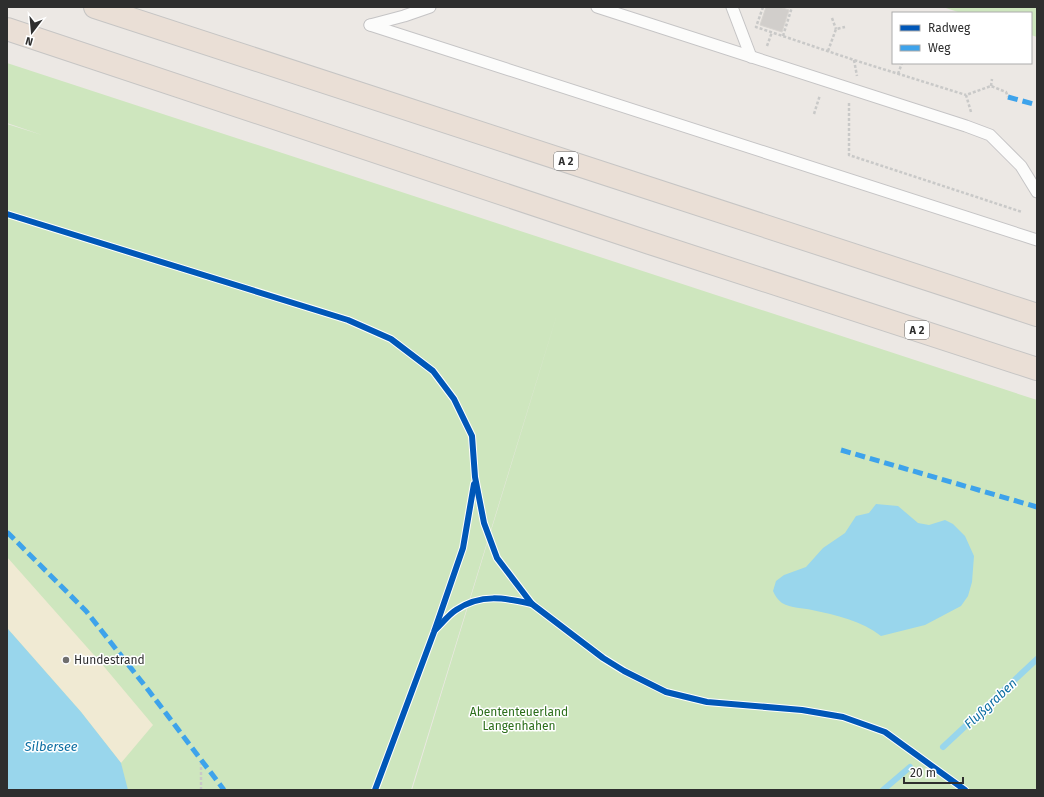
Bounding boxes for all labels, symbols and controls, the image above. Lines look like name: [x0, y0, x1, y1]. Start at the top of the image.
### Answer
north arrow: [12, 12, 52, 52]
legend: [892, 12, 1032, 64]
text: Radweg: [928, 21, 971, 35]
text: N: [24, 34, 35, 48]
text: Weg: [928, 41, 951, 55]
road number: A 2: [554, 152, 578, 170]
road number: A 2: [905, 321, 929, 339]
place label: Hundestrand: [74, 653, 145, 667]
marker: Hundestrand: [61, 655, 71, 665]
water label: Flußgraben: [961, 675, 1020, 731]
park label: Abententeuerland Langenhahen: [470, 705, 568, 733]
water label: Silbersee: [24, 739, 78, 754]
scale bar: [904, 759, 963, 785]
text: 20 m: [910, 766, 936, 780]

